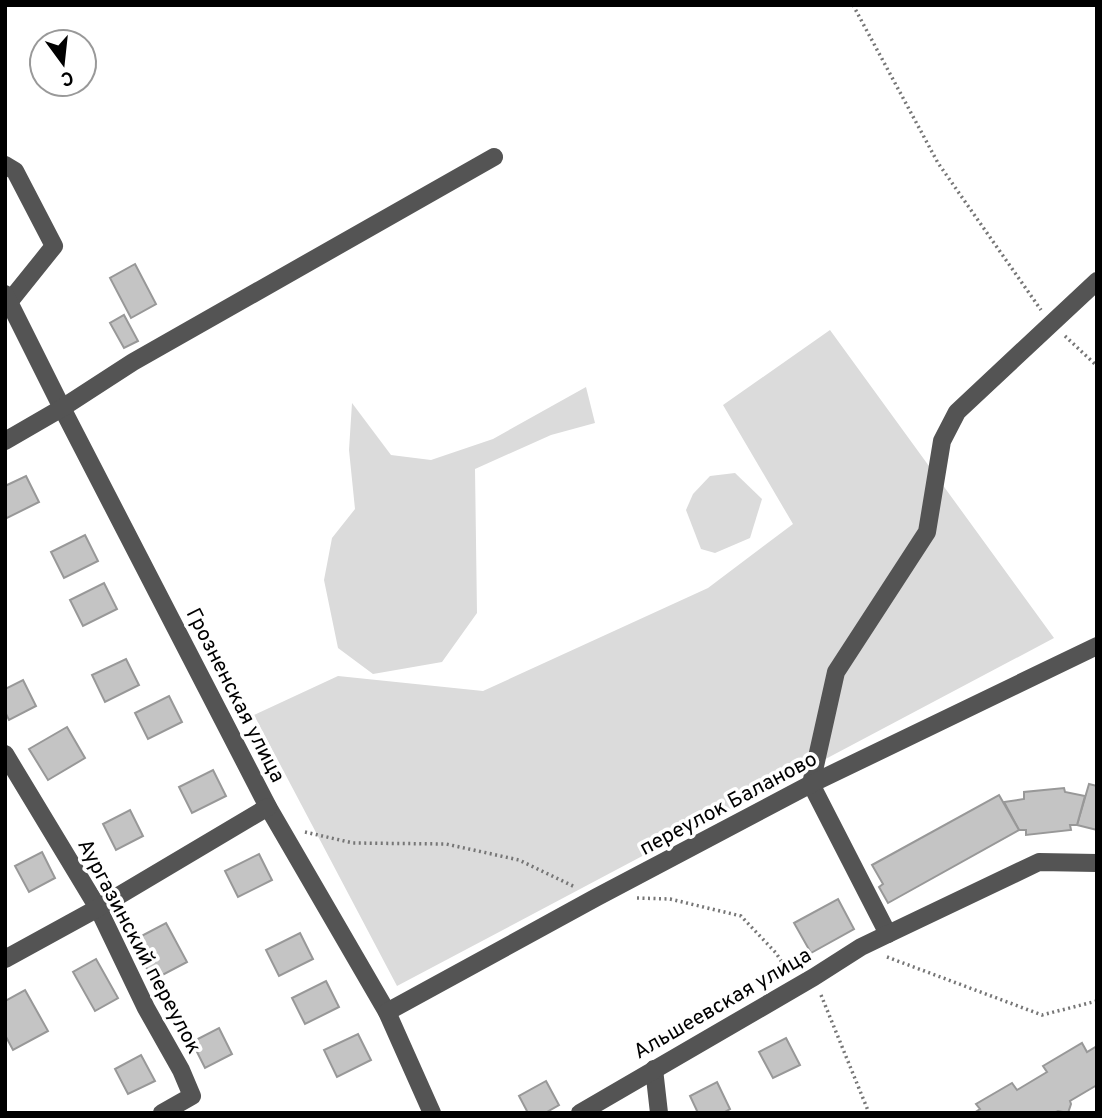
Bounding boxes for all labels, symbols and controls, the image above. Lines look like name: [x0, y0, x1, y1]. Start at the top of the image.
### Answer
north arrow: [28, 28, 98, 98]
text: С: [58, 64, 76, 91]
street label: Грозненская улица: [179, 604, 290, 788]
street label: переулок Баланово: [635, 746, 822, 862]
street label: Аургазинский переулок: [70, 835, 207, 1059]
street label: Альшеевская улица: [629, 942, 816, 1066]

